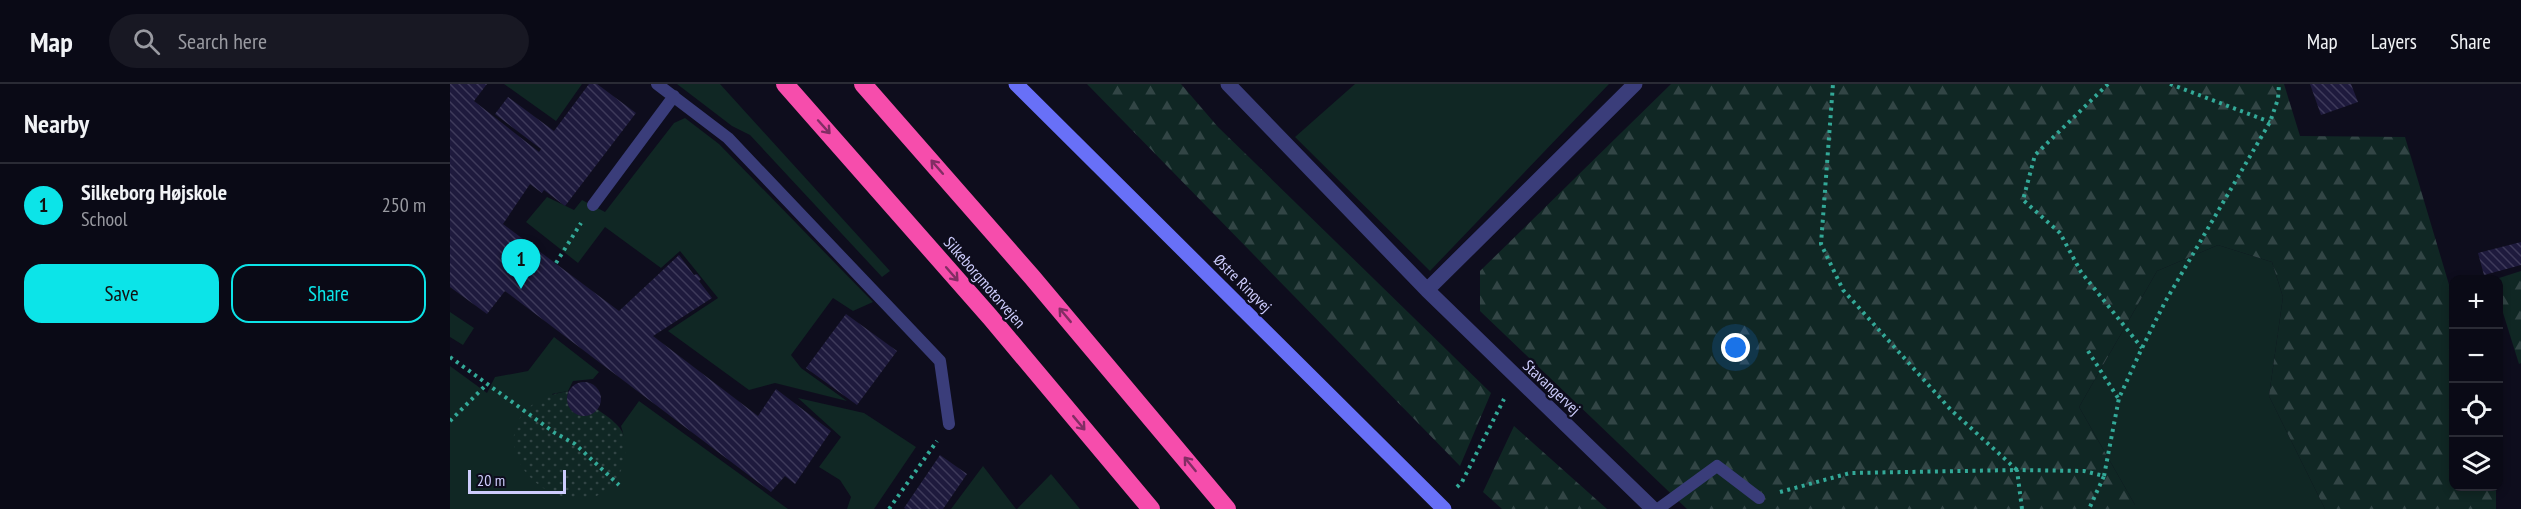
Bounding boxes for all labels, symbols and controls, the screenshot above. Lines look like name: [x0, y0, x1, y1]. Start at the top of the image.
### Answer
search box: [109, 14, 529, 68]
text: Map: [30, 23, 73, 60]
icon: search: [130, 25, 163, 58]
text: Search here: [178, 27, 267, 55]
text: Map: [2307, 28, 2338, 55]
text: Layers: [2371, 28, 2417, 55]
text: Share: [2450, 28, 2491, 55]
text: Nearby: [24, 107, 89, 140]
one-way arrow: [817, 119, 831, 134]
one-way arrow: [930, 160, 944, 175]
text: Silkeborg Højskole: [81, 178, 227, 206]
text: 1: [39, 192, 48, 218]
text: 250 m: [382, 192, 426, 218]
text: School: [81, 206, 127, 232]
street label: Silkeborgmotorvejen: [940, 232, 1030, 332]
pin: 1: [502, 240, 540, 289]
street label: Østre Ringvej: [1210, 250, 1276, 316]
button: Save: [24, 264, 219, 323]
button: Share: [231, 264, 426, 323]
one-way arrow: [946, 266, 959, 282]
map controls: [2449, 275, 2503, 491]
button: +: [2449, 275, 2503, 329]
one-way arrow: [1058, 307, 1071, 323]
button: −: [2449, 329, 2503, 383]
your location: [1721, 333, 1750, 362]
street label: Stavangervej: [1519, 355, 1585, 419]
button: locate: [2449, 383, 2503, 437]
one-way arrow: [1072, 415, 1086, 430]
button: layers: [2449, 437, 2503, 491]
one-way arrow: [1184, 456, 1197, 472]
scale bar: [468, 467, 566, 494]
text: 20 m: [477, 470, 505, 490]

